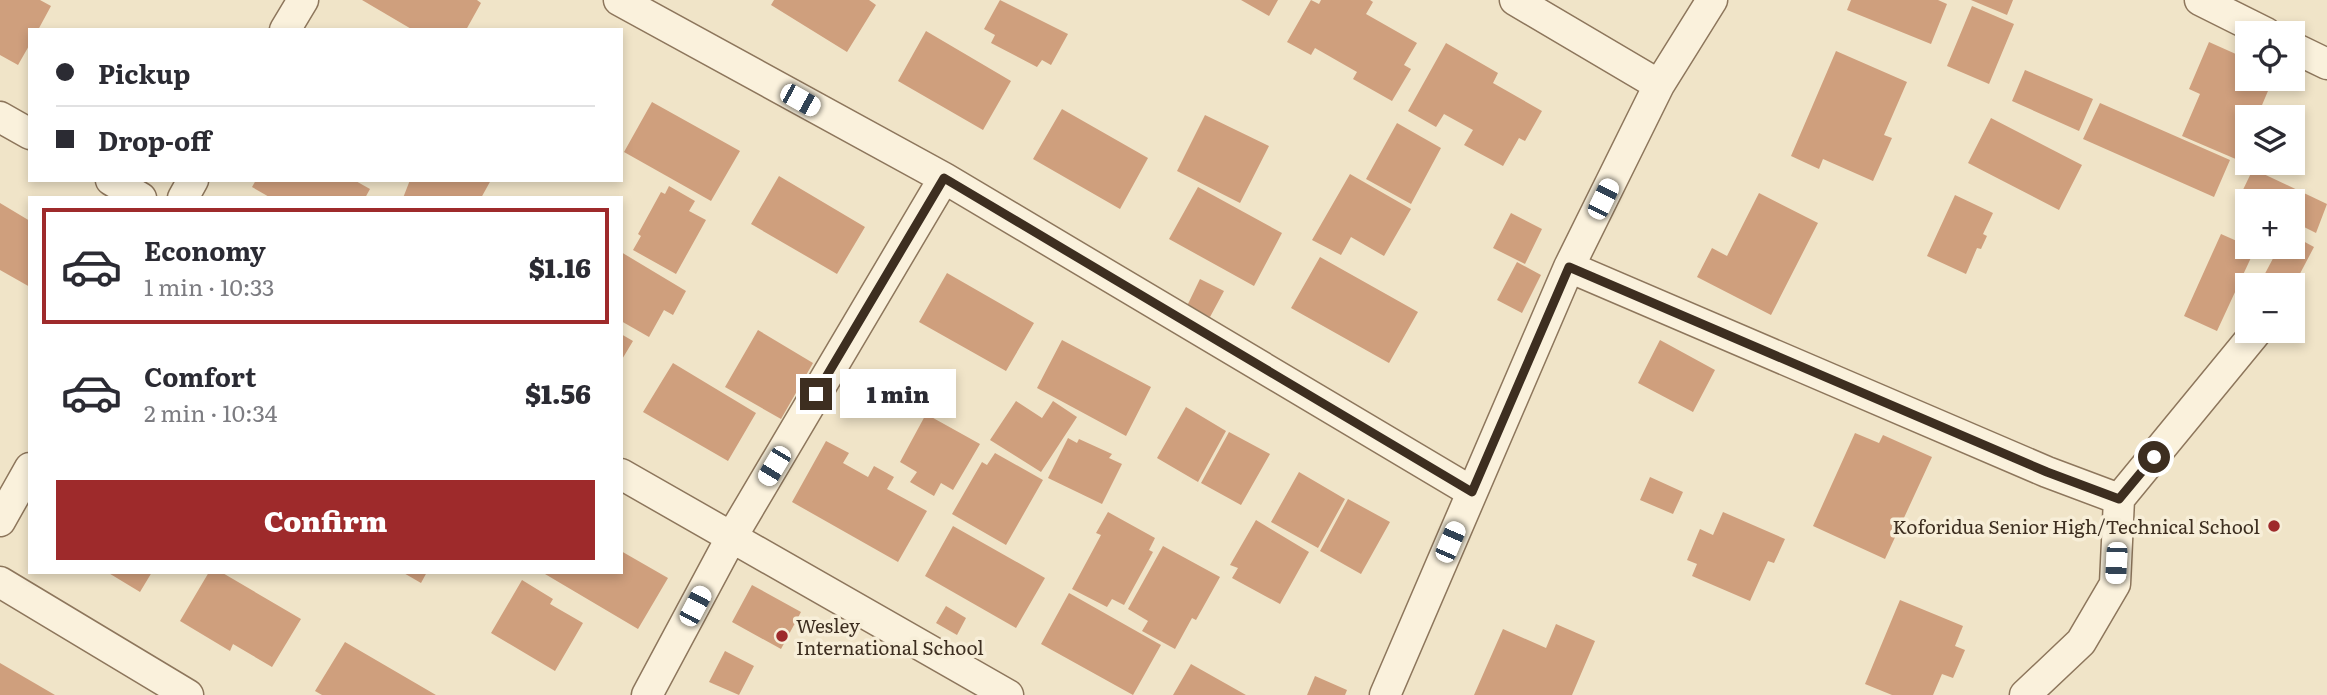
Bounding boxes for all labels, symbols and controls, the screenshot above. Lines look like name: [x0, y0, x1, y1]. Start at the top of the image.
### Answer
map controls: [2235, 21, 2305, 343]
button: locate: [2235, 21, 2305, 91]
text: Pickup: [98, 53, 190, 92]
car: [777, 81, 824, 119]
button: layers: [2235, 105, 2305, 175]
text: Drop-off: [98, 120, 211, 159]
car: [1585, 176, 1622, 222]
button: +: [2235, 189, 2305, 259]
text: Economy: [144, 230, 266, 269]
icon: car: [60, 235, 123, 298]
text: $1.16: [529, 247, 591, 286]
text: 1 min · 10:33: [144, 269, 274, 303]
button: −: [2235, 273, 2305, 343]
text: Comfort: [144, 356, 256, 395]
icon: car: [60, 361, 123, 424]
callout: 1 min: [840, 370, 956, 418]
text: $1.56: [525, 373, 591, 412]
text: 1 min: [867, 376, 929, 410]
route end: [800, 378, 832, 410]
text: 2 min · 10:34: [144, 395, 277, 429]
route start: [2138, 441, 2170, 473]
car: [755, 443, 794, 489]
button: Confirm: [56, 480, 595, 560]
place label: Koforidua Senior High/Technical School: [1892, 512, 2260, 540]
marker: Koforidua Senior High/Technical School: [2266, 518, 2282, 534]
car: [1433, 519, 1468, 565]
car: [2105, 541, 2128, 585]
car: [676, 583, 715, 629]
place label: Wesley International School: [796, 611, 984, 661]
marker: Wesley International School: [774, 628, 790, 644]

